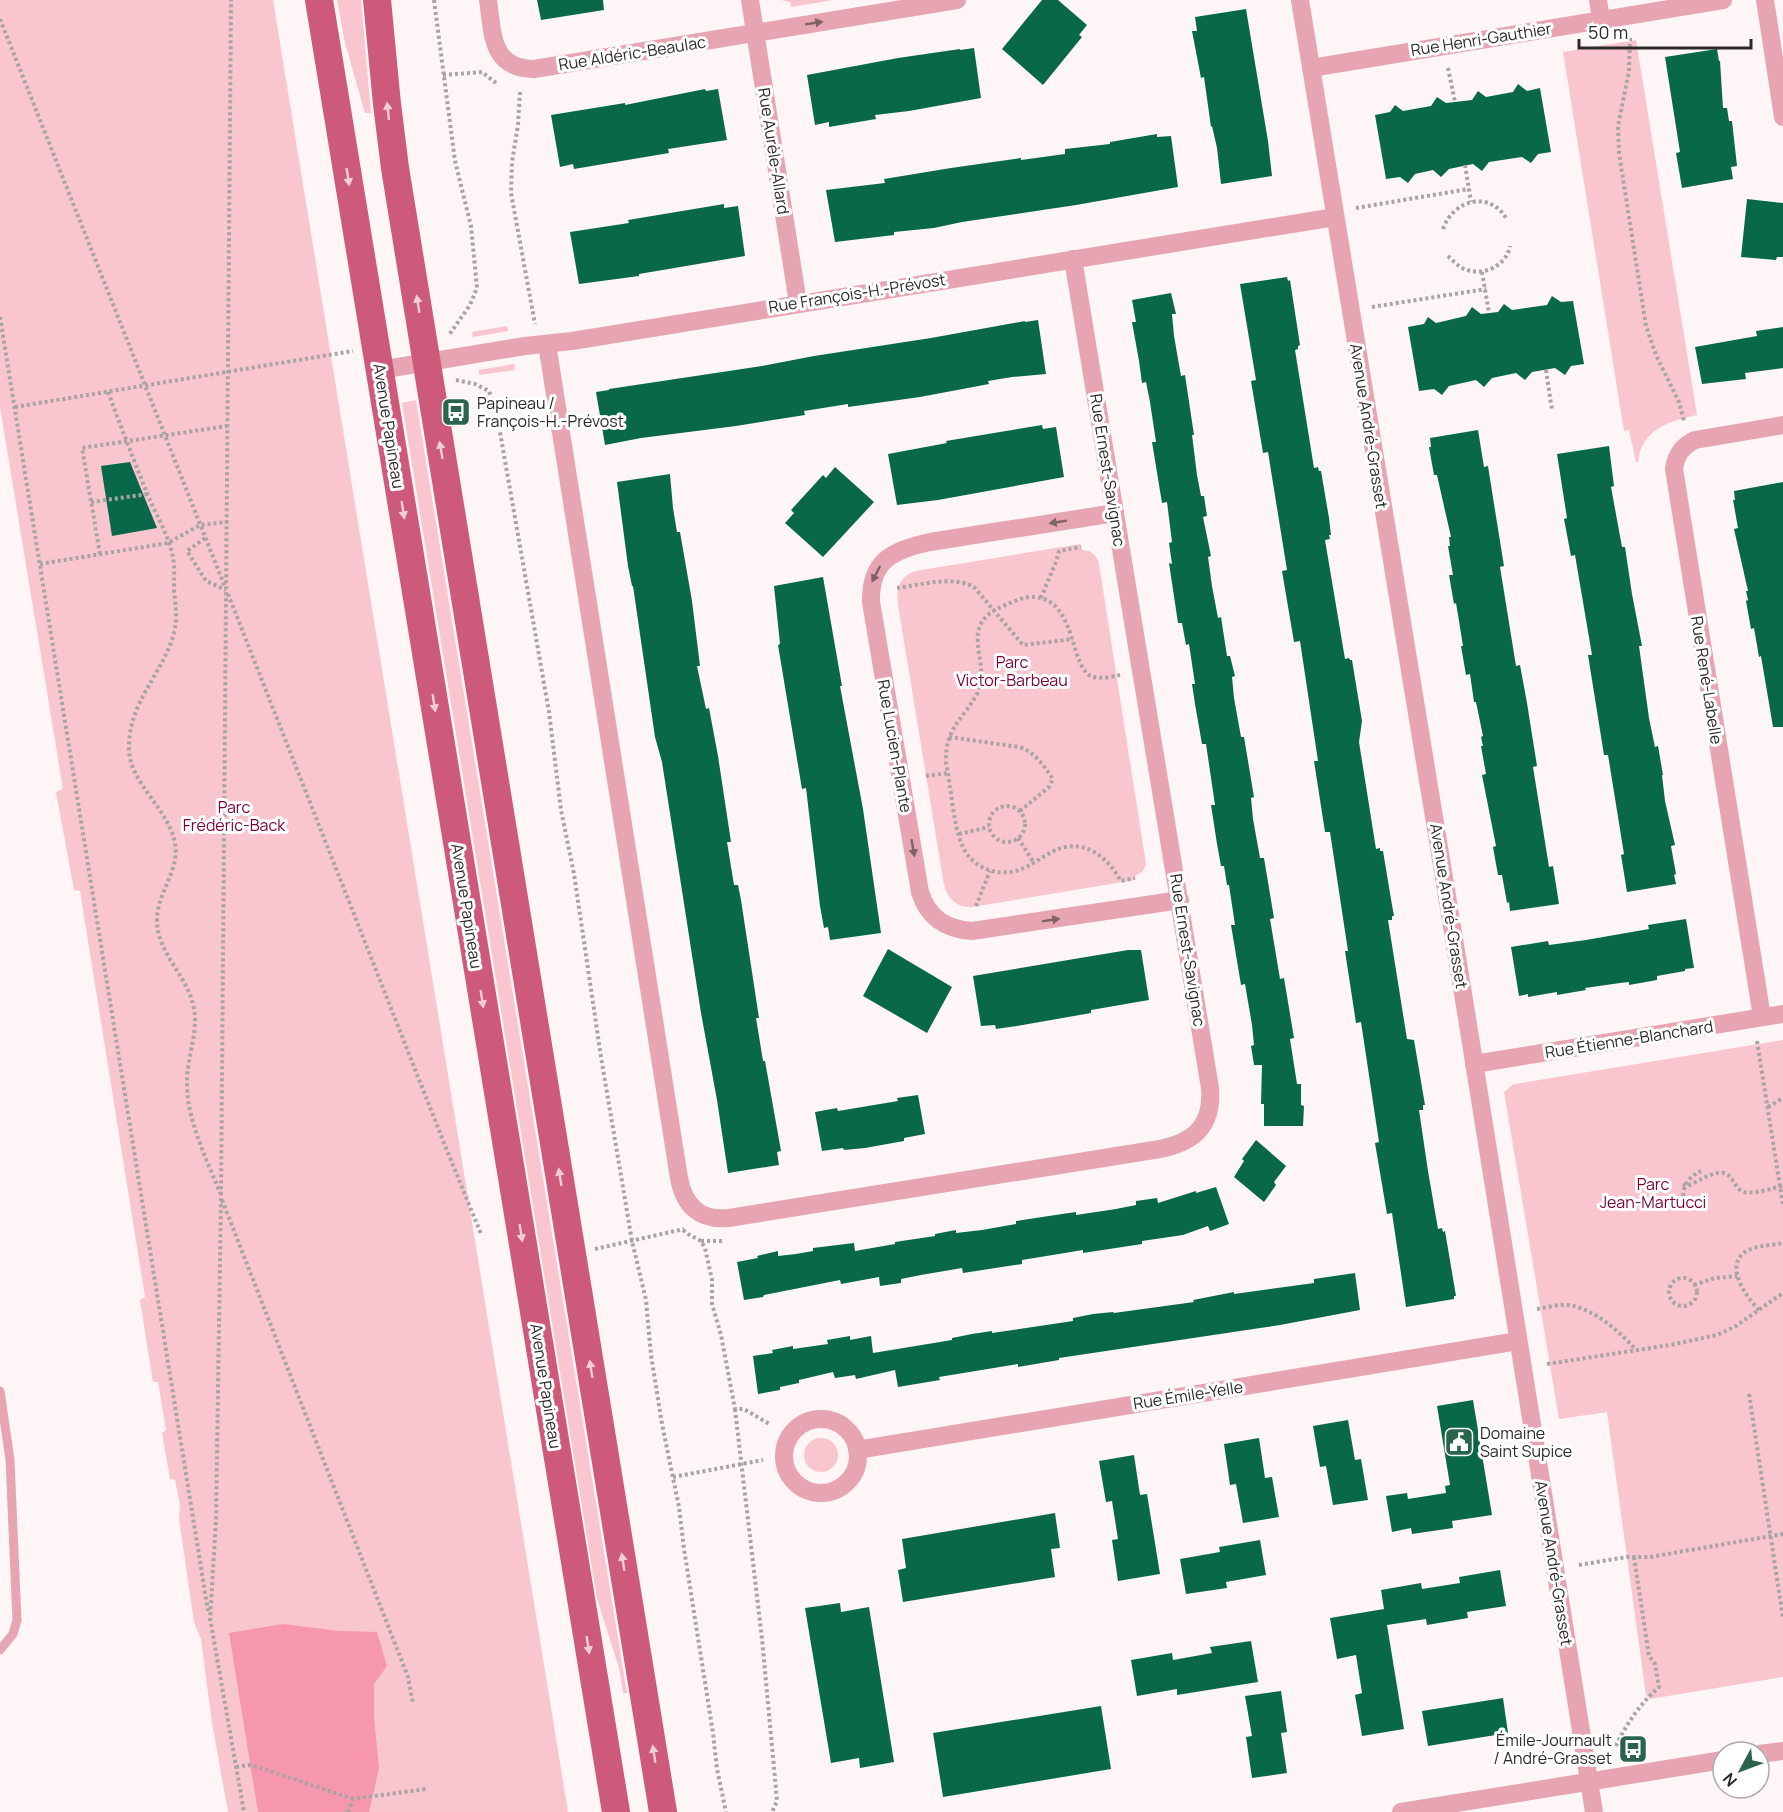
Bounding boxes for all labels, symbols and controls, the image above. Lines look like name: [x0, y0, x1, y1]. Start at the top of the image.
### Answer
scale bar: [1579, 12, 1752, 50]
street label: Rue Henri-Gauthier: [1409, 17, 1553, 61]
one-way arrow: [804, 18, 823, 27]
text: 50 m: [1588, 20, 1628, 44]
street label: Rue Aldéric-Beaulac: [557, 30, 707, 76]
street label: Rue Aurèle-Allard: [753, 86, 795, 216]
one-way arrow: [383, 102, 392, 121]
one-way arrow: [344, 168, 353, 187]
street label: Rue François-H.-Prévost: [767, 268, 947, 318]
one-way arrow: [413, 294, 422, 313]
street label: Avenue André-Grasset: [1345, 342, 1393, 510]
street label: Avenue Papineau: [368, 362, 410, 490]
place label: Papineau / François-H.-Prévost: [477, 392, 624, 432]
street label: Rue Ernest-Savignac: [1085, 392, 1131, 548]
bus stop icon: Papineau / François-H.-Prévost: [440, 396, 472, 428]
one-way arrow: [437, 440, 446, 459]
one-way arrow: [398, 501, 407, 520]
one-way arrow: [1048, 518, 1067, 527]
one-way arrow: [871, 565, 881, 582]
street label: Rue René-Labelle: [1686, 614, 1728, 746]
park label: Parc Victor-Barbeau: [956, 651, 1068, 691]
street label: Rue Lucien-Plante: [872, 678, 918, 814]
one-way arrow: [430, 693, 439, 712]
park label: Parc Frédéric-Back: [183, 796, 286, 836]
street label: Avenue André-Grasset: [1425, 822, 1473, 990]
one-way arrow: [909, 838, 918, 857]
street label: Avenue Papineau: [446, 842, 488, 970]
street label: Rue Ernest-Savignac: [1165, 872, 1211, 1028]
one-way arrow: [1041, 915, 1060, 924]
one-way arrow: [478, 989, 487, 1008]
street label: Rue Étienne-Blanchard: [1543, 1015, 1715, 1063]
one-way arrow: [555, 1167, 564, 1186]
park label: Parc Jean-Martucci: [1600, 1173, 1706, 1213]
one-way arrow: [516, 1223, 525, 1242]
street label: Avenue Papineau: [525, 1322, 567, 1450]
one-way arrow: [587, 1360, 596, 1379]
street label: Rue Émile-Yelle: [1132, 1375, 1244, 1415]
place label: Domaine Saint Supice: [1480, 1422, 1572, 1462]
public building icon: Domaine Saint Supice: [1443, 1426, 1475, 1458]
street label: Avenue André-Grasset: [1530, 1479, 1578, 1647]
one-way arrow: [618, 1552, 627, 1571]
one-way arrow: [583, 1635, 592, 1654]
place label: Émile-Journault / André-Grasset: [1494, 1729, 1612, 1769]
bus stop icon: Émile-Journault / André-Grasset: [1617, 1733, 1649, 1765]
north arrow: [1711, 1740, 1771, 1800]
one-way arrow: [649, 1745, 658, 1764]
text: N: [1718, 1768, 1742, 1791]

